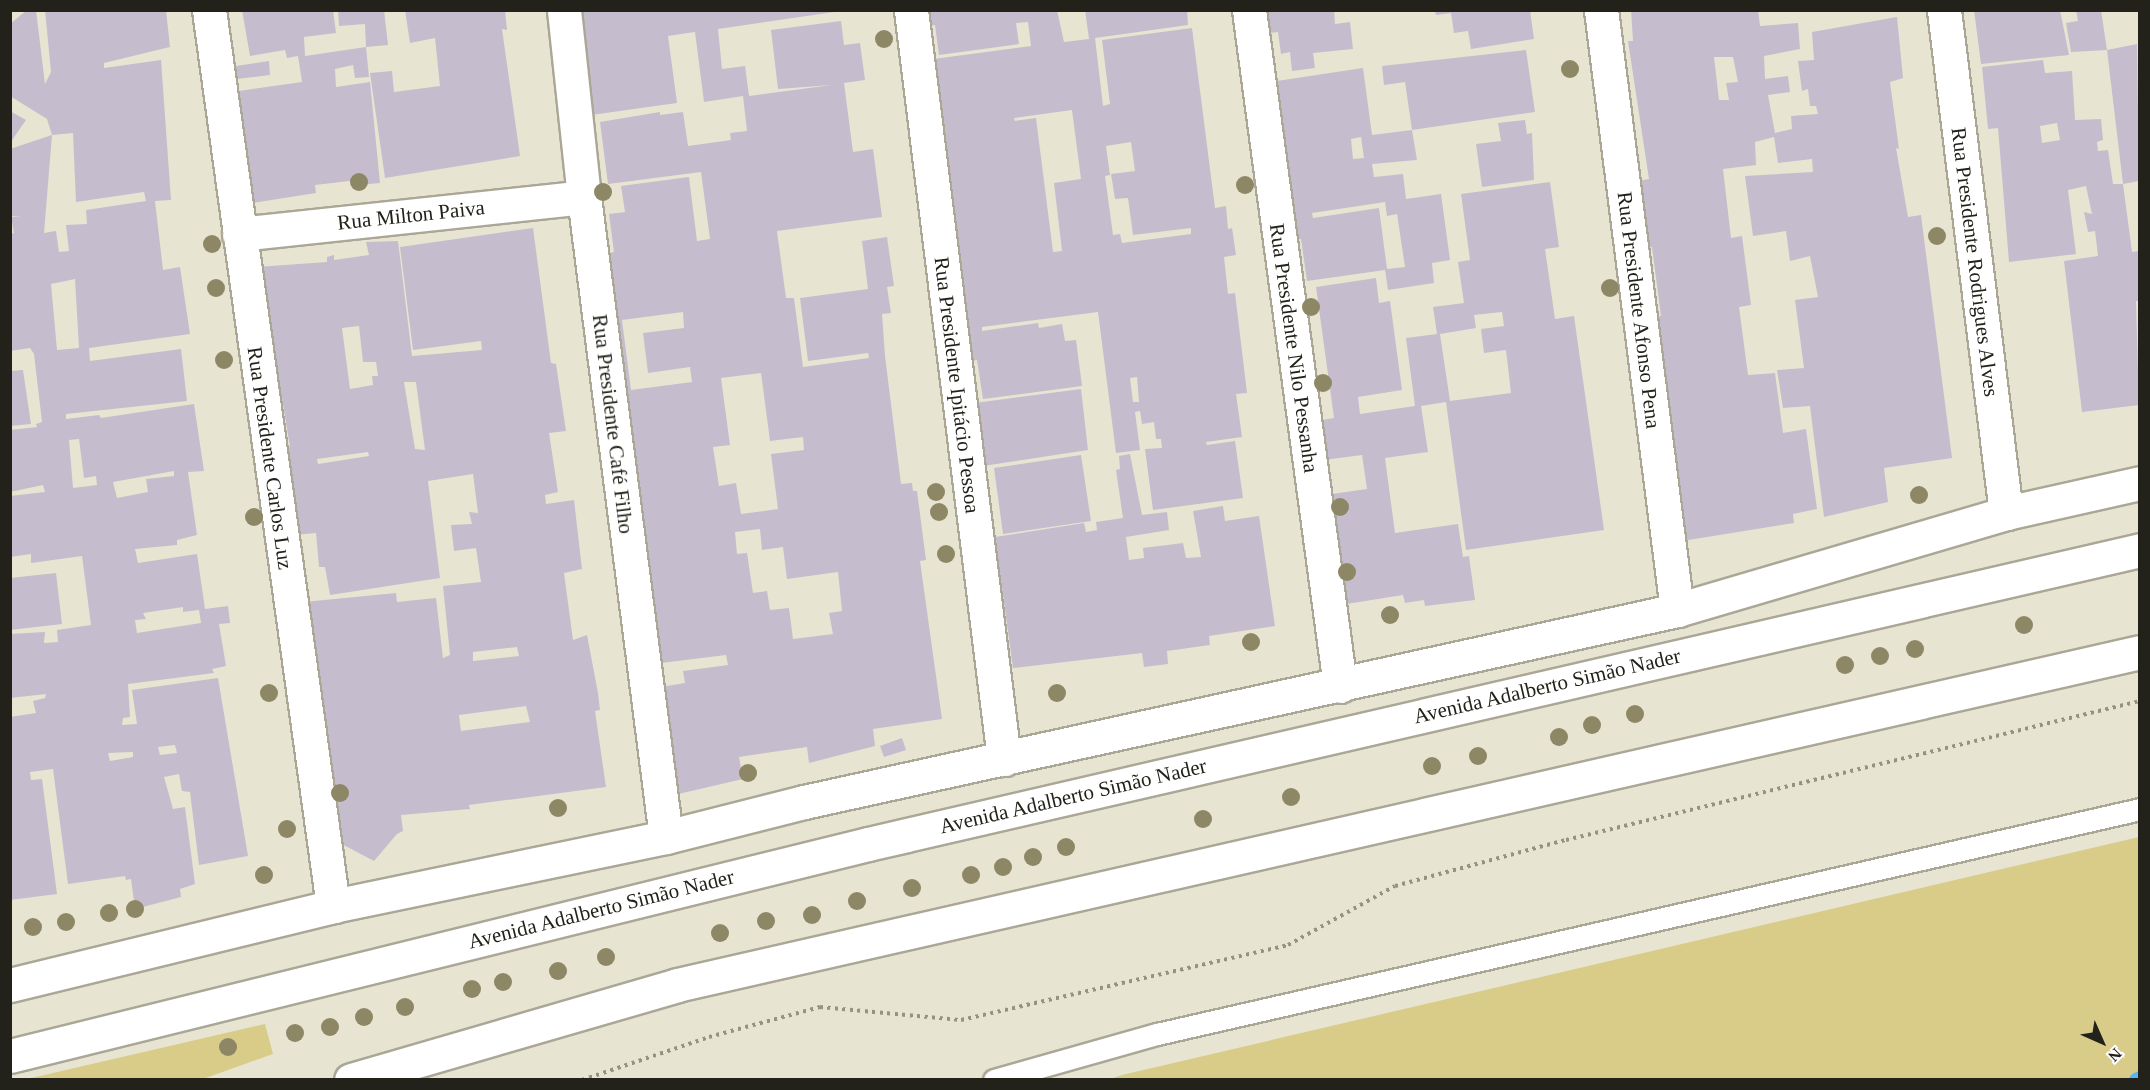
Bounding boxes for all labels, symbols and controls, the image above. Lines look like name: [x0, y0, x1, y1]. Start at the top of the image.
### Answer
street label: Rua Presidente Rodrigues Alves: [1946, 125, 2004, 399]
street label: Rua Presidente Afonso Pena: [1612, 190, 1666, 430]
street label: Rua Milton Paiva: [336, 195, 486, 235]
street label: Rua Presidente Nilo Pessanha: [1264, 222, 1324, 474]
street label: Rua Presidente Ipitácio Pessoa: [929, 255, 985, 515]
street label: Rua Presidente Café Filho: [587, 313, 639, 535]
street label: Rua Presidente Carlos Luz: [242, 345, 298, 571]
street label: Avenida Adalberto Simão Nader: [1411, 643, 1683, 729]
street label: Avenida Adalberto Simão Nader: [937, 753, 1209, 839]
street label: Avenida Adalberto Simão Nader: [465, 864, 737, 954]
north arrow: [2072, 1012, 2132, 1072]
text: N: [2105, 1045, 2125, 1065]

